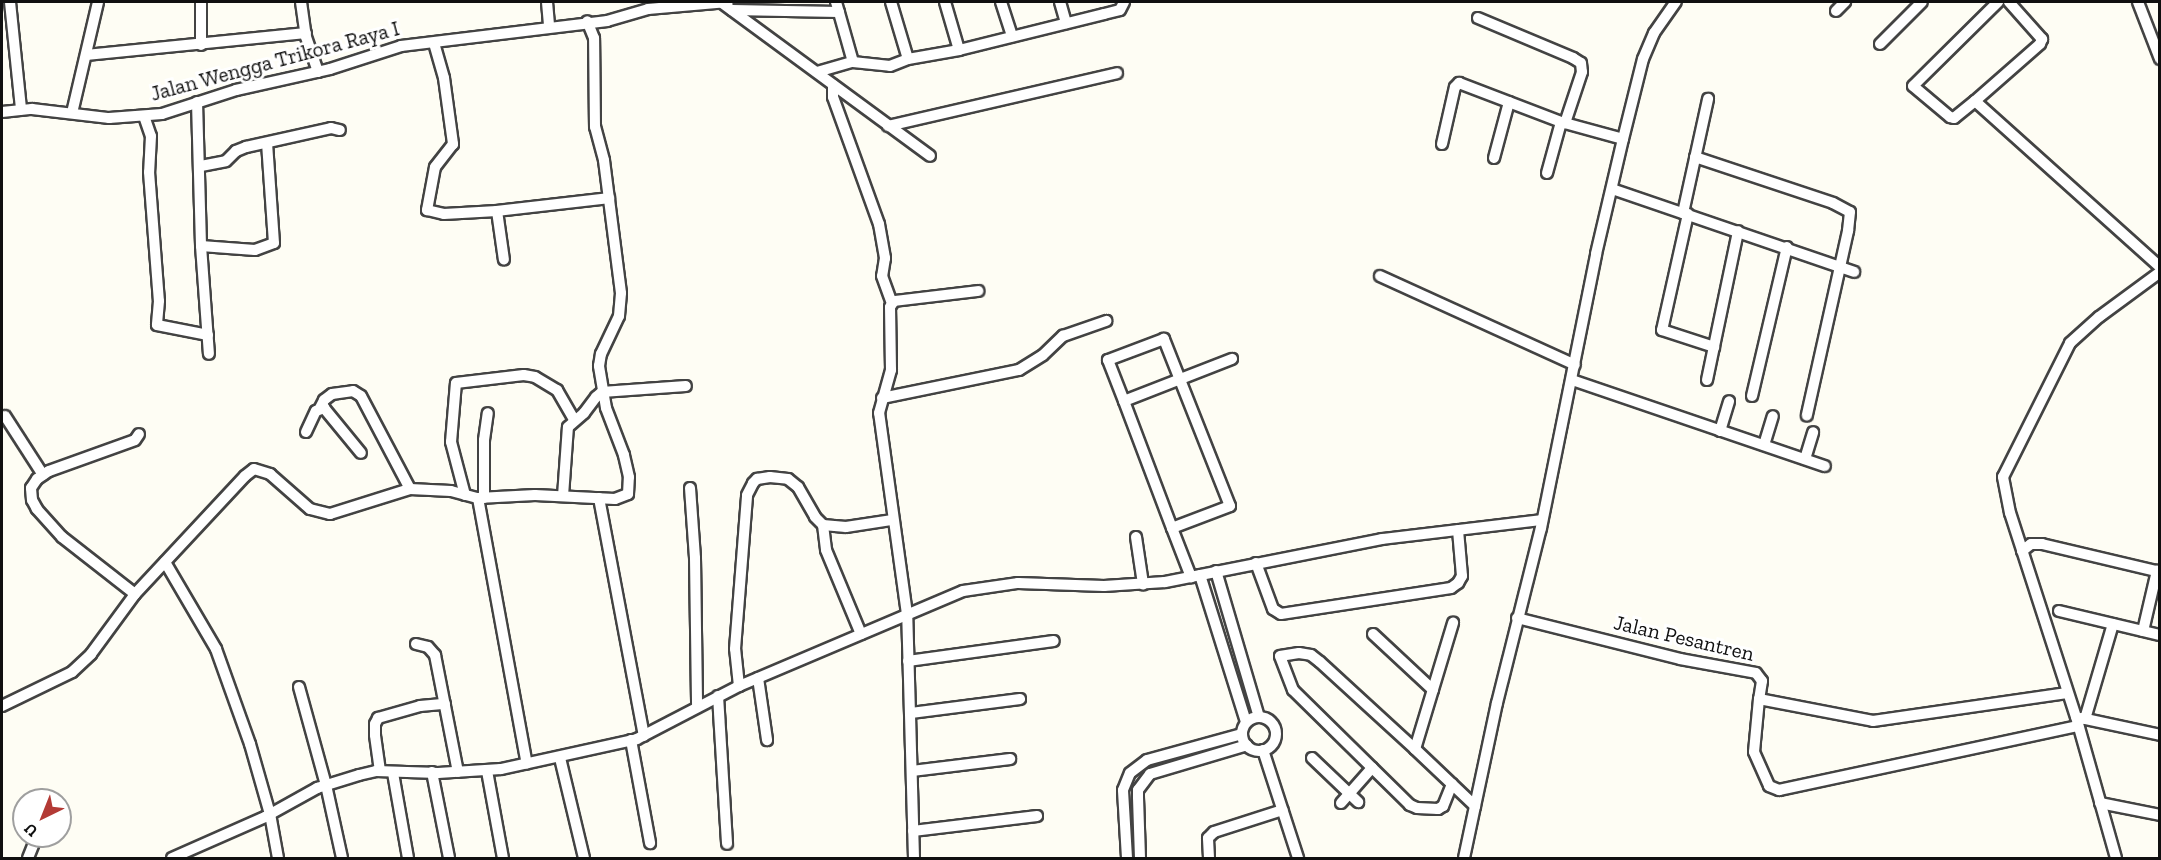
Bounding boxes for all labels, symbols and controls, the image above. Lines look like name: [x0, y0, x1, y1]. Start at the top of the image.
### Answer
street label: Jalan Wengga Trikora Raya I: [147, 15, 403, 107]
street label: Jalan Pesantren: [1611, 610, 1757, 666]
north arrow: [12, 788, 72, 848]
text: U: [20, 819, 41, 841]

